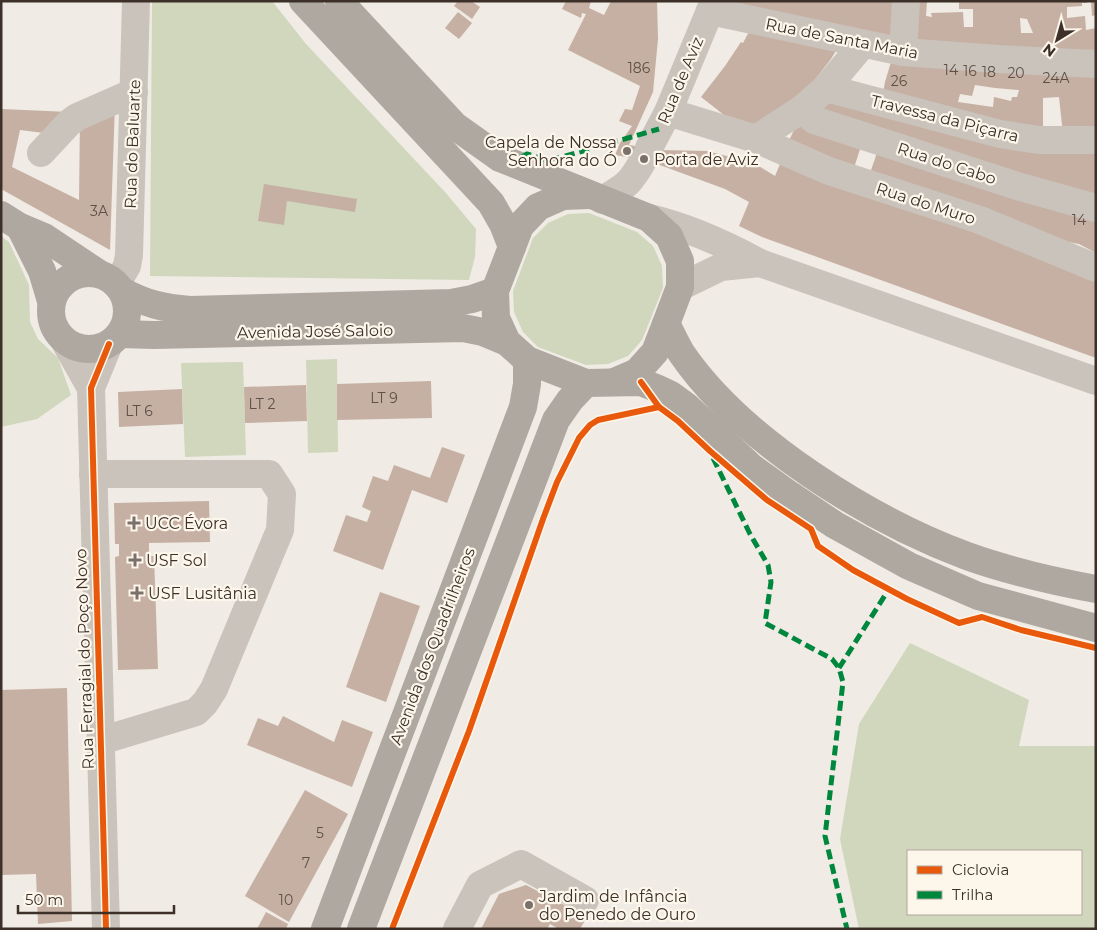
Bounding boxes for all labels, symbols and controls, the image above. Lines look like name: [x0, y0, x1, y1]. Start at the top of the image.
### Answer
street label: Rua de Santa Maria: [764, 14, 920, 63]
north arrow: [1032, 15, 1082, 65]
street label: Rua de Aviz: [654, 34, 707, 127]
text: N: [1039, 40, 1059, 61]
house number: 186: [628, 59, 651, 77]
house number: 14: [944, 61, 959, 79]
house number: 16: [963, 62, 977, 80]
house number: 18: [982, 63, 996, 81]
house number: 20: [1007, 64, 1025, 82]
house number: 24A: [1043, 69, 1070, 87]
house number: 26: [891, 72, 908, 90]
street label: Rua do Baluarte: [121, 79, 144, 209]
street label: Travessa da Piçarra: [869, 91, 1021, 146]
place label: Capela de Nossa Senhora do Ó: [485, 133, 617, 170]
street label: Rua do Cabo: [895, 139, 999, 188]
marker: Capela de Nossa Senhora do Ó: [621, 145, 633, 157]
place label: Porta de Aviz: [654, 150, 759, 169]
marker: Porta de Aviz: [638, 153, 650, 165]
street label: Rua do Muro: [874, 178, 978, 228]
house number: 3A: [90, 202, 109, 220]
house number: 14: [1072, 211, 1087, 229]
street label: Avenida José Saloio: [237, 321, 393, 342]
house number: LT 9: [370, 389, 398, 407]
house number: LT 2: [249, 395, 275, 413]
house number: LT 6: [125, 402, 153, 420]
place label: UCC Évora: [145, 514, 228, 533]
marker: UCC Évora: [127, 516, 141, 530]
street label: Avenida dos Quadrilheiros: [386, 545, 479, 748]
street label: Rua Ferragial do Poço Novo: [71, 548, 98, 770]
place label: USF Sol: [146, 551, 207, 570]
marker: USF Sol: [128, 553, 142, 567]
place label: USF Lusitânia: [148, 584, 257, 603]
marker: USF Lusitânia: [130, 586, 144, 600]
house number: 5: [316, 824, 324, 842]
legend: [907, 850, 1082, 915]
house number: 7: [302, 854, 310, 872]
text: Ciclovia: [952, 860, 1009, 879]
scale bar: [18, 882, 174, 914]
text: Trilha: [952, 885, 993, 904]
place label: Jardim de Infância do Penedo de Ouro: [538, 887, 696, 924]
text: 50 m: [25, 890, 63, 909]
house number: 10: [279, 891, 293, 909]
marker: Jardim de Infância do Penedo de Ouro: [523, 899, 535, 911]

